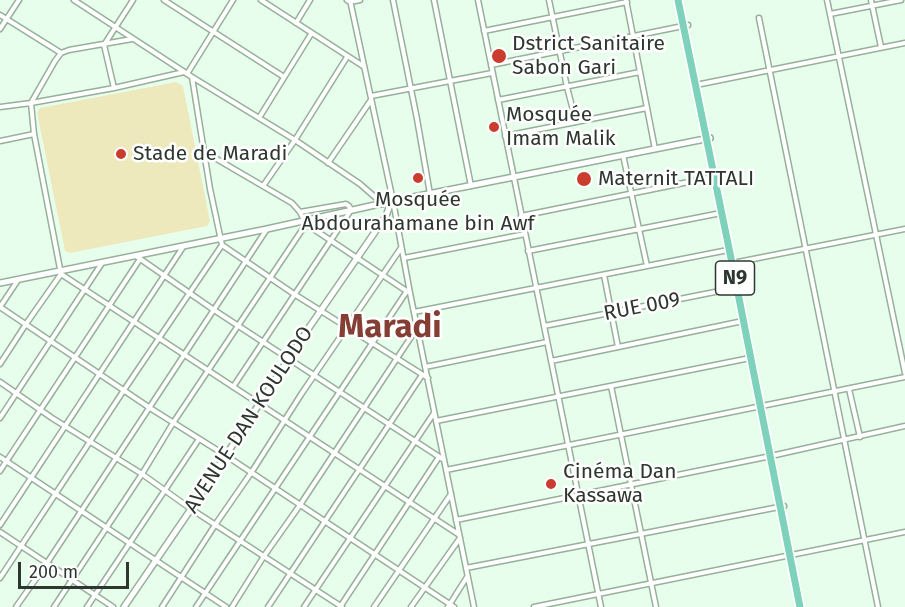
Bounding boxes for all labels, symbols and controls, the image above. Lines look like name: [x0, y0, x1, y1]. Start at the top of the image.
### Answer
place label: Dstrict Sanitaire Sabon Gari: [512, 31, 665, 81]
marker: Dstrict Sanitaire Sabon Gari: [490, 47, 508, 65]
place label: Mosquée Imam Malik: [506, 102, 616, 152]
marker: Mosquée Imam Malik: [487, 120, 501, 134]
place label: Stade de Maradi: [133, 141, 287, 167]
marker: Stade de Maradi: [114, 147, 128, 161]
place label: Maternit TATTALI: [598, 166, 754, 192]
marker: Maternit TATTALI: [575, 170, 593, 188]
marker: Mosquée Abdourahamane bin Awf: [411, 171, 425, 185]
place label: Mosquée Abdourahamane bin Awf: [301, 187, 535, 237]
road number: N9: [716, 261, 754, 295]
street label: RUE 009: [602, 287, 682, 327]
district label: Maradi: [338, 308, 442, 348]
street label: AVENUE DAN KOULODO: [179, 322, 319, 518]
place label: Cinéma Dan Kassawa: [563, 459, 676, 509]
marker: Cinéma Dan Kassawa: [544, 477, 558, 491]
scale bar: [21, 550, 132, 588]
text: 200 m: [29, 561, 78, 583]

